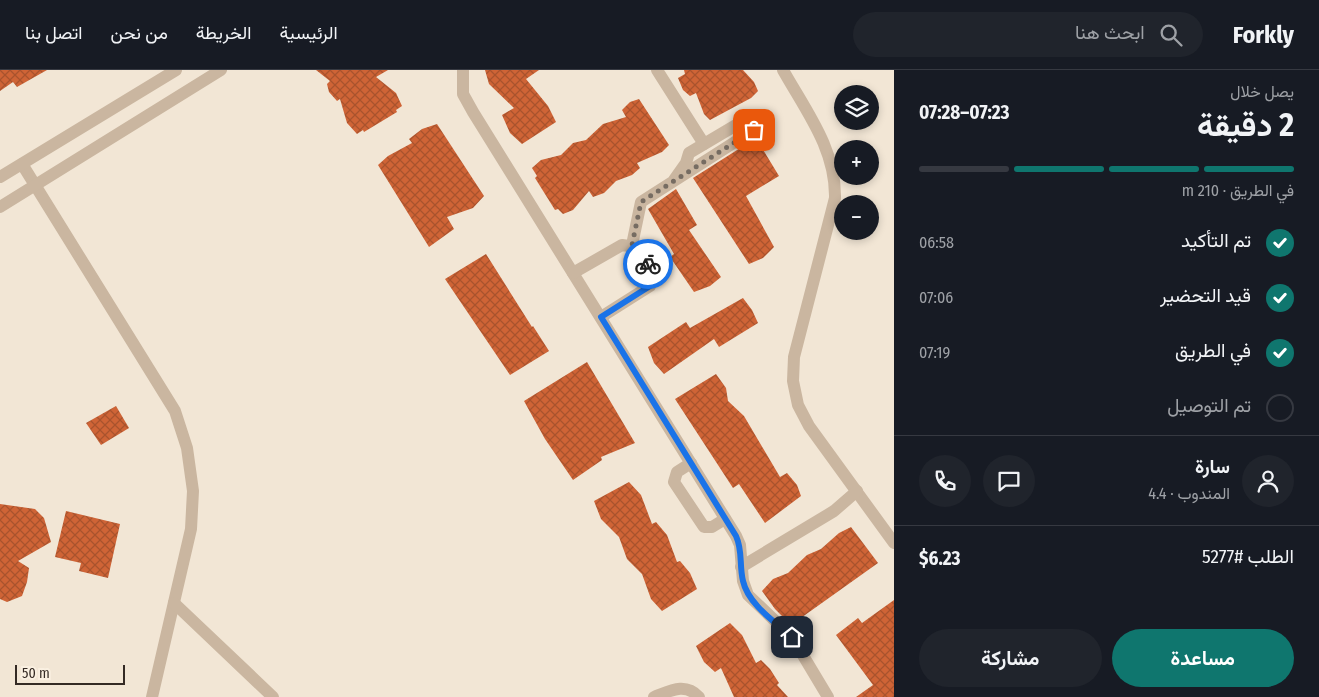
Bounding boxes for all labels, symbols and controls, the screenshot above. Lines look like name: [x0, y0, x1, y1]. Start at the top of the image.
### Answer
search box: [853, 12, 1203, 57]
text: ابحث هنا: [1075, 21, 1145, 44]
icon: search: [1157, 21, 1185, 49]
text: Forkly: [1233, 21, 1294, 49]
text: اتصل بنا: [25, 22, 83, 44]
text: من نحن: [111, 22, 168, 44]
text: الخريطة: [196, 22, 251, 44]
text: الرئيسية: [279, 22, 338, 44]
text: يصل خلال: [1230, 82, 1294, 101]
map controls: [834, 85, 879, 240]
button: layers: [834, 85, 879, 130]
text: 07:23–07:28: [919, 101, 1010, 124]
text: 2 دقيقة: [1197, 106, 1294, 144]
pin: [733, 109, 775, 151]
icon: bag: [740, 116, 768, 144]
button: +: [834, 140, 879, 185]
text: في الطريق · 210 m: [1182, 181, 1294, 200]
button: −: [834, 195, 879, 240]
text: تم التأكيد: [1181, 229, 1251, 252]
icon: check: [1266, 229, 1294, 257]
text: 06:58: [919, 233, 954, 252]
courier: [623, 239, 673, 289]
icon: bike: [634, 250, 662, 278]
text: قيد التحضير: [1160, 284, 1251, 307]
icon: check: [1266, 284, 1294, 312]
text: 07:06: [919, 288, 953, 307]
text: في الطريق: [1175, 339, 1251, 362]
icon: check: [1266, 339, 1294, 367]
text: 07:19: [919, 343, 950, 362]
text: تم التوصيل: [1167, 394, 1251, 417]
button: phone: [919, 455, 971, 507]
button: chat: [983, 455, 1035, 507]
text: سارة: [1195, 455, 1230, 478]
button: person: [1242, 455, 1294, 507]
text: المندوب · 4.4: [1148, 484, 1230, 503]
text: الطلب #5277: [1202, 545, 1294, 568]
text: $6.23: [919, 547, 961, 570]
pin: [771, 616, 813, 658]
icon: home: [778, 623, 806, 651]
button: مشاركة: [919, 629, 1102, 687]
button: مساعدة: [1112, 629, 1294, 687]
scale bar: [15, 662, 125, 685]
text: 50 m: [22, 665, 50, 682]

